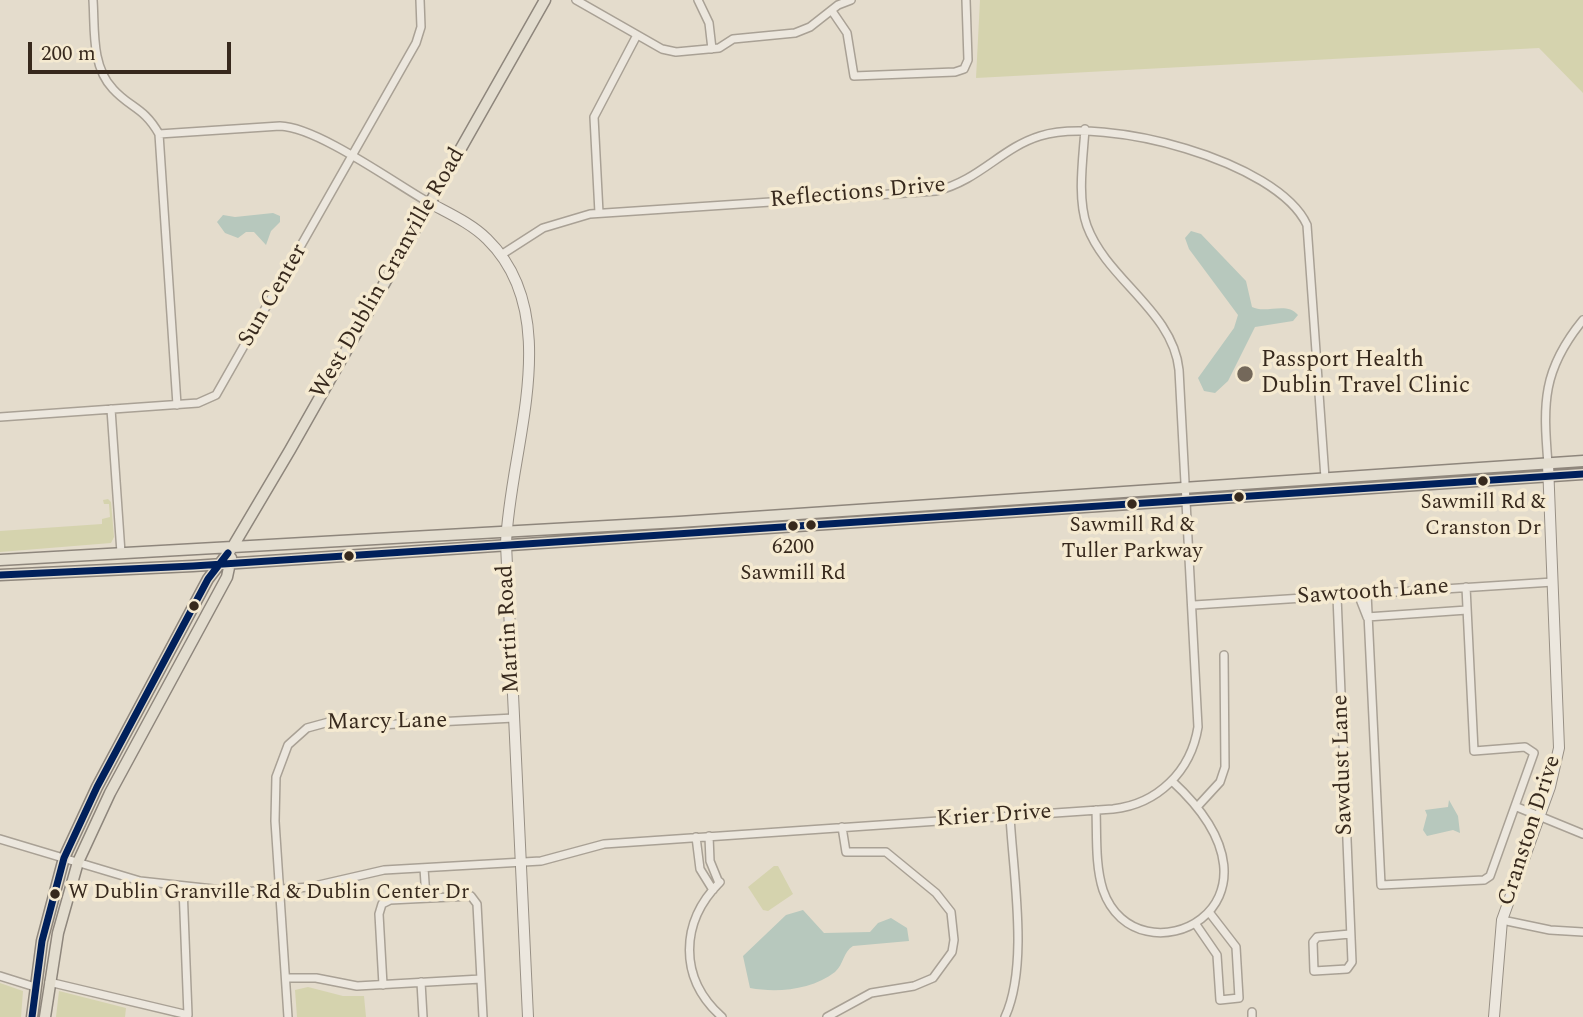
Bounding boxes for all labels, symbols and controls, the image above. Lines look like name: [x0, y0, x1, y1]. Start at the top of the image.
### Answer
scale bar: [32, 28, 234, 72]
text: 200 m: [41, 38, 96, 70]
street label: West Dublin Granville Road: [306, 143, 472, 405]
street label: Reflections Drive: [769, 173, 947, 215]
street label: Sun Center: [234, 240, 314, 352]
place label: Passport Health Dublin Travel Clinic: [1261, 347, 1470, 401]
marker: Passport Health Dublin Travel Clinic: [1235, 364, 1255, 384]
marker: Sawmill Rd & Cranston Dr: [1476, 474, 1490, 488]
unlabelled marker: [1232, 490, 1246, 504]
place label: Sawmill Rd & Cranston Dr: [1420, 491, 1546, 541]
marker: Sawmill Rd & Tuller Parkway: [1125, 497, 1139, 511]
place label: Sawmill Rd & Tuller Parkway: [1061, 514, 1203, 564]
unlabelled marker: [804, 518, 818, 532]
marker: 6200 Sawmill Rd: [786, 519, 800, 533]
place label: 6200 Sawmill Rd: [740, 536, 846, 586]
unlabelled marker: [342, 549, 356, 563]
street label: Martin Road: [493, 564, 527, 694]
street label: Sawtooth Lane: [1296, 574, 1450, 612]
unlabelled marker: [187, 599, 201, 613]
street label: Sawdust Lane: [1328, 694, 1360, 836]
street label: Marcy Lane: [326, 708, 448, 738]
street label: Cranston Drive: [1494, 752, 1568, 910]
street label: Krier Drive: [936, 799, 1052, 835]
place label: W Dublin Granville Rd & Dublin Center Dr: [68, 881, 469, 907]
marker: W Dublin Granville Rd & Dublin Center Dr: [48, 887, 62, 901]

